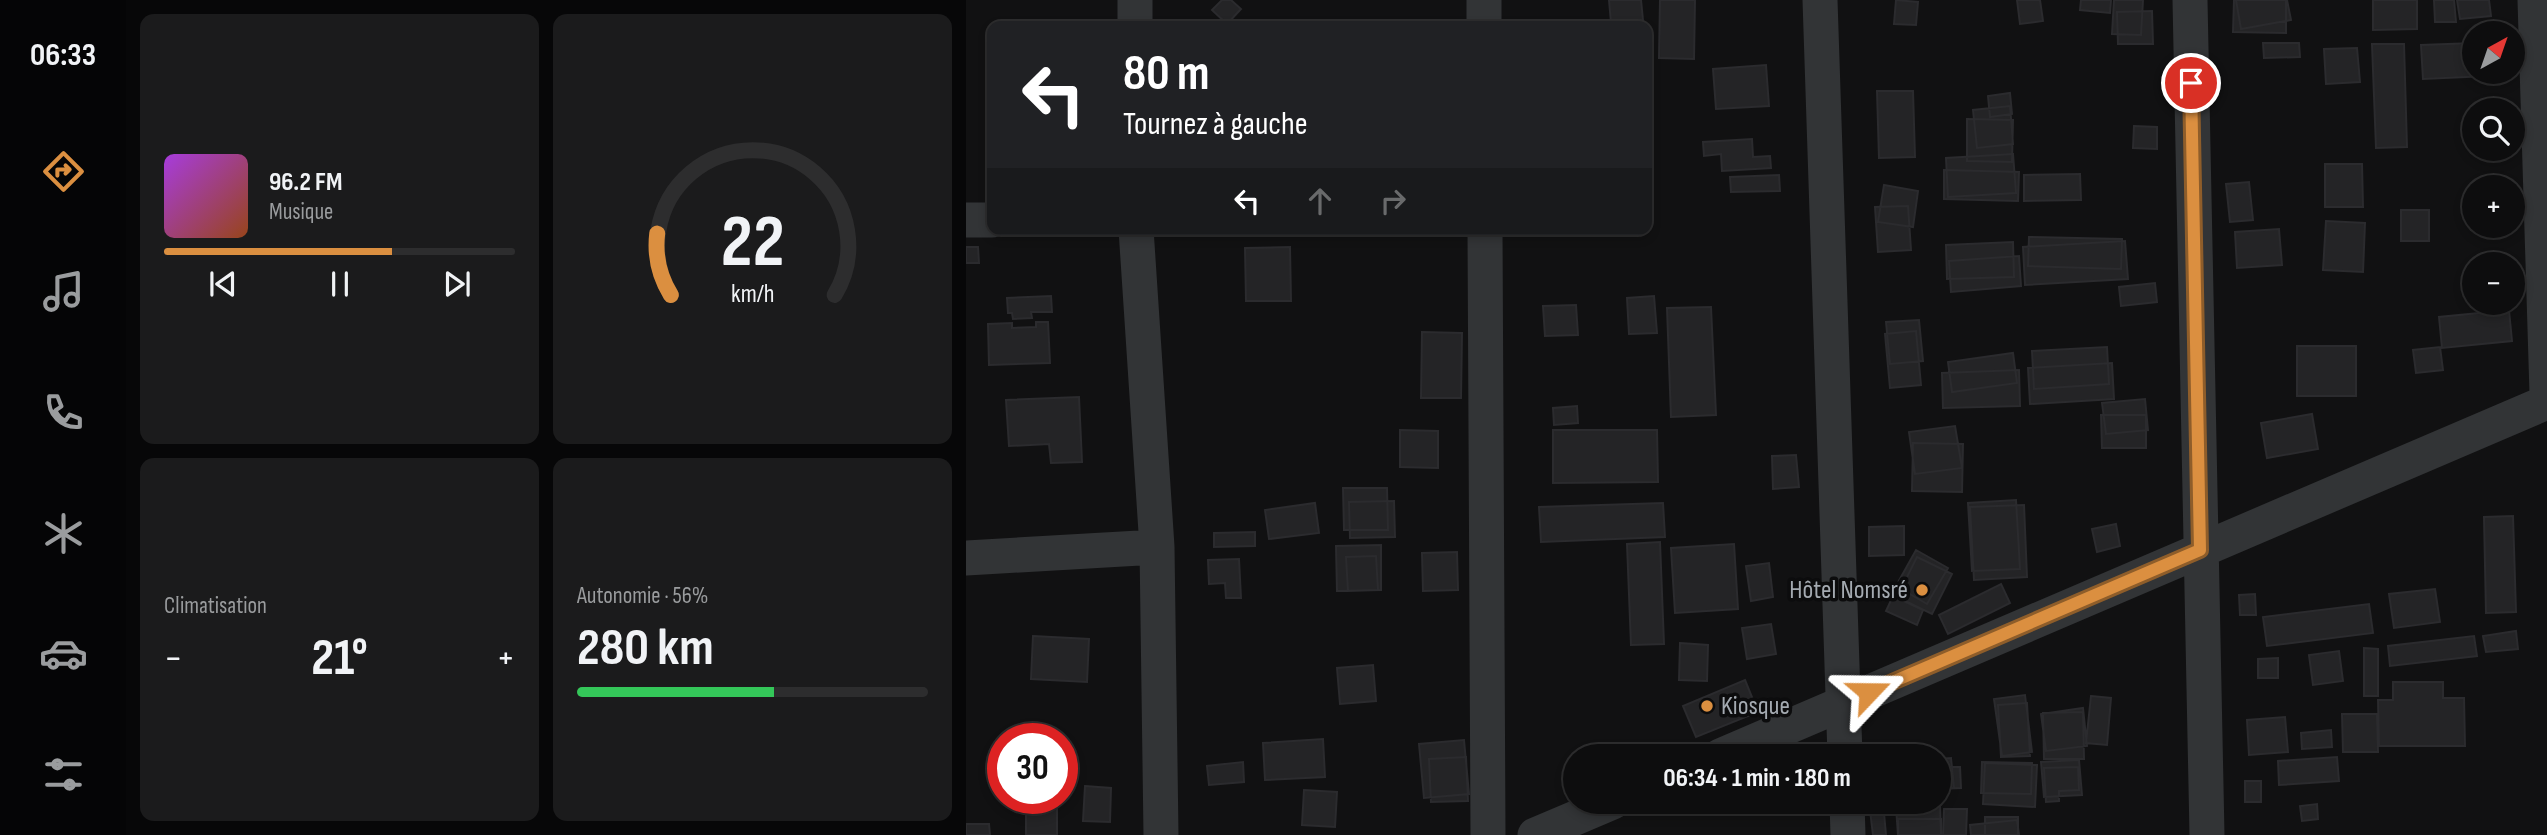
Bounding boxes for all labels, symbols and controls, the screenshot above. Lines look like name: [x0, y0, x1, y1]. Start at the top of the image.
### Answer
north arrow: [2462, 21, 2525, 84]
map controls: [2462, 21, 2525, 315]
text: 06:33: [30, 36, 96, 75]
text: 80 m: [1123, 45, 1210, 104]
icon: left: [1008, 49, 1099, 140]
pin: [2161, 53, 2221, 113]
icon: arrive: [2172, 64, 2210, 102]
button: search: [2462, 98, 2525, 161]
text: Tournez à gauche: [1123, 105, 1308, 144]
icon: directions: [39, 147, 88, 196]
text: 96.2 FM: [269, 167, 342, 198]
button: +: [2462, 175, 2525, 238]
icon: left: [1228, 182, 1266, 220]
icon: ahead: [1301, 182, 1339, 220]
icon: right: [1374, 182, 1412, 220]
text: Musique: [269, 198, 333, 226]
text: 22: [721, 199, 784, 287]
button: −: [2462, 252, 2525, 315]
icon: previous: [204, 265, 242, 303]
icon: pause: [321, 265, 359, 303]
icon: next: [438, 265, 476, 303]
icon: music: [39, 267, 88, 316]
text: km/h: [731, 279, 774, 310]
icon: phone: [39, 388, 88, 437]
icon: climate: [39, 509, 88, 558]
place label: Hôtel Nomsré: [1789, 575, 1908, 606]
text: Autonomie · 56%: [577, 582, 708, 610]
marker: Hôtel Nomsré: [1914, 582, 1930, 598]
text: Climatisation: [164, 592, 267, 620]
text: 280 km: [577, 617, 714, 680]
text: 21°: [311, 627, 368, 690]
icon: car: [39, 629, 88, 678]
text: −: [164, 636, 183, 681]
text: +: [496, 636, 515, 681]
position arrow: [1832, 655, 1906, 729]
place label: Kiosque: [1721, 691, 1790, 722]
marker: Kiosque: [1699, 698, 1715, 714]
speed limit sign: 30: [987, 723, 1078, 814]
icon: filters: [39, 750, 88, 799]
text: 06:34 · 1 min · 180 m: [1663, 763, 1851, 794]

